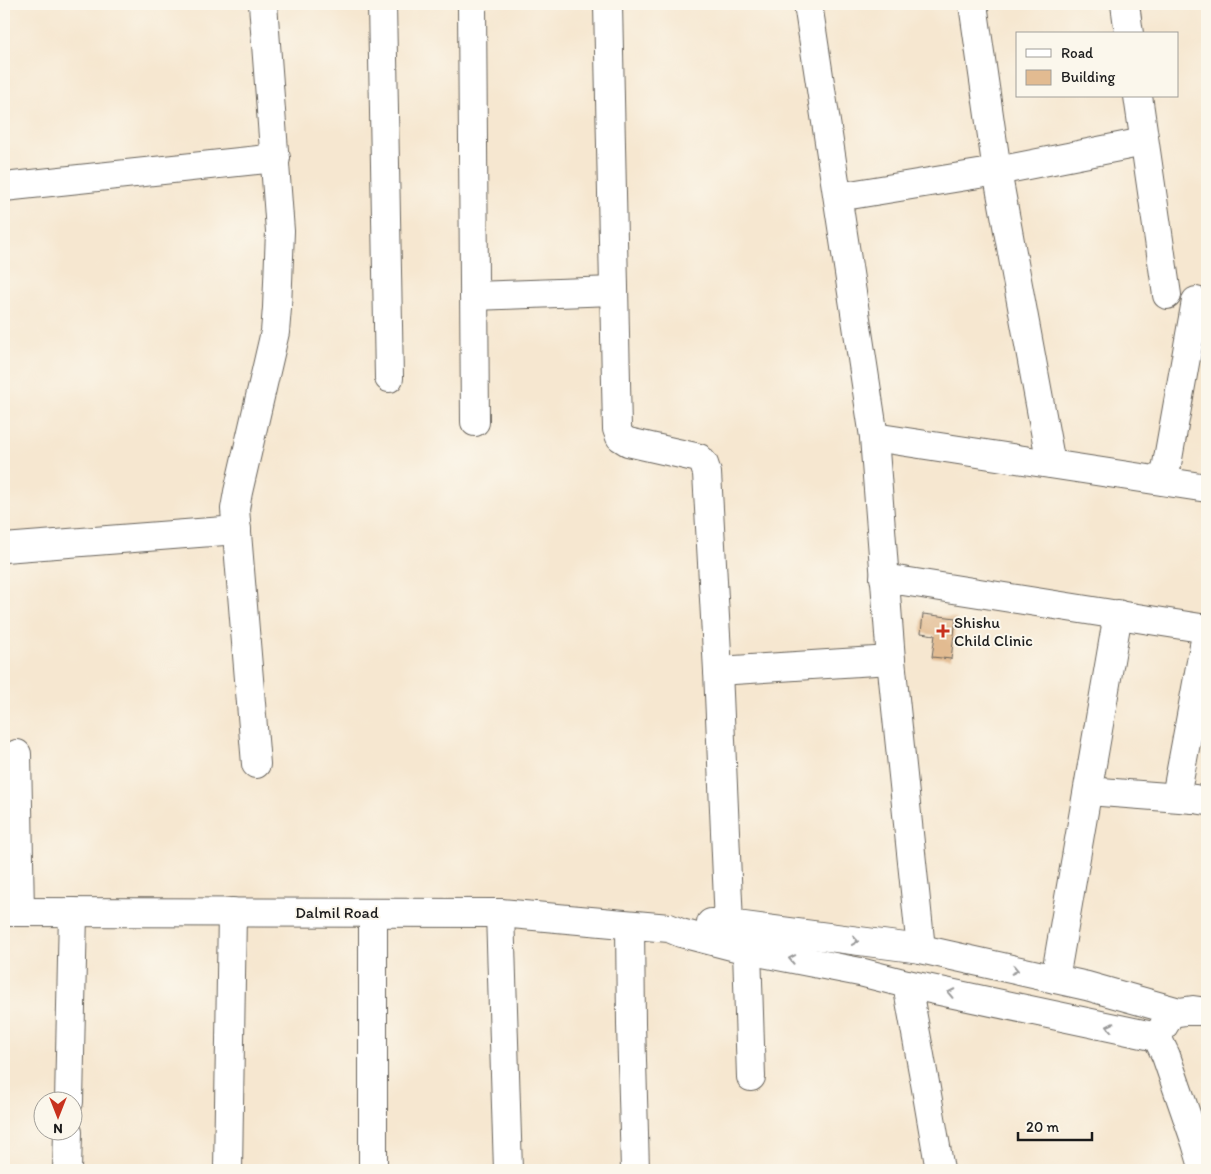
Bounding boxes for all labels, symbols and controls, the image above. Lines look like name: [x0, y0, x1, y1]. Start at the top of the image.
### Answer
legend: [1016, 32, 1178, 98]
text: Road: [1061, 44, 1094, 62]
text: Building: [1061, 68, 1115, 86]
place label: Shishu Child Clinic: [954, 613, 1033, 650]
marker: Shishu Child Clinic: [936, 624, 950, 638]
street label: Dalmil Road: [295, 903, 379, 922]
one-way arrow: [851, 935, 860, 945]
one-way arrow: [787, 954, 796, 965]
one-way arrow: [1010, 964, 1019, 975]
one-way arrow: [946, 988, 955, 999]
one-way arrow: [1105, 1022, 1114, 1033]
north arrow: [32, 1092, 82, 1142]
scale bar: [1018, 1109, 1092, 1141]
text: 20 m: [1026, 1118, 1060, 1136]
text: N: [53, 1120, 63, 1137]

